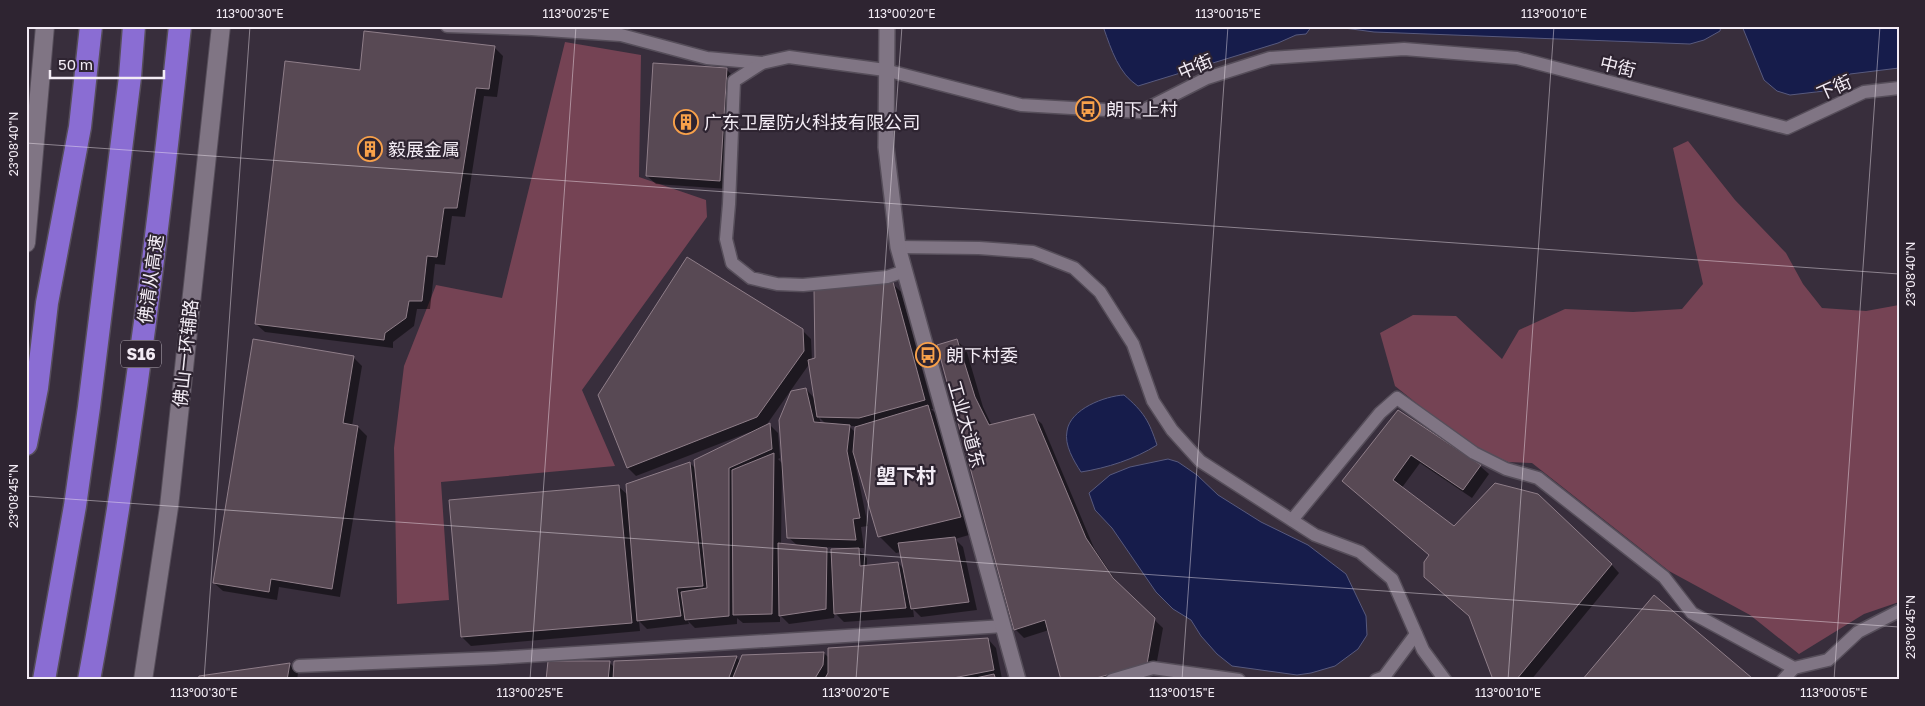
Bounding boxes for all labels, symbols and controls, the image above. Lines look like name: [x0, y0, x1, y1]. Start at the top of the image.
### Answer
text: 113°00'30"E: [216, 6, 284, 21]
text: 113°00'25"E: [543, 6, 609, 21]
text: 113°00'20"E: [868, 6, 936, 21]
text: 113°00'15"E: [1195, 6, 1261, 21]
text: 113°00'10"E: [1521, 6, 1587, 21]
scale bar: [50, 48, 164, 80]
street label: 中街: [1174, 49, 1216, 83]
street label: 中街: [1598, 51, 1638, 81]
text: 50 m: [58, 55, 93, 73]
street label: 下街: [1813, 70, 1855, 104]
bus stop icon: 朗下上村: [1075, 96, 1101, 122]
place label: 朗下上村: [1106, 98, 1178, 120]
building icon: 广东卫屋防火科技有限公司: [673, 109, 699, 135]
place label: 广东卫屋防火科技有限公司: [704, 111, 920, 133]
text: 23°08'40"N: [6, 112, 21, 176]
building icon: 毅展金属: [357, 136, 383, 162]
place label: 毅展金属: [388, 138, 460, 160]
street label: 佛清从高速: [133, 233, 167, 325]
text: 23°08'40"N: [1903, 242, 1918, 306]
street label: 佛山一环辅路: [168, 298, 202, 408]
road number: S16: [121, 340, 161, 368]
bus stop icon: 朗下村委: [915, 342, 941, 368]
place label: 朗下村委: [946, 344, 1018, 366]
street label: 工业大道东: [944, 378, 990, 470]
district label: 塱下村: [876, 463, 936, 487]
text: 23°08'45"N: [6, 464, 21, 528]
text: 23°08'45"N: [1903, 595, 1918, 659]
text: 113°00'30"E: [170, 685, 238, 700]
text: 113°00'25"E: [497, 685, 563, 700]
text: 113°00'20"E: [822, 685, 890, 700]
text: 113°00'15"E: [1149, 685, 1215, 700]
text: 113°00'10"E: [1475, 685, 1541, 700]
text: 113°00'05"E: [1800, 685, 1868, 700]

